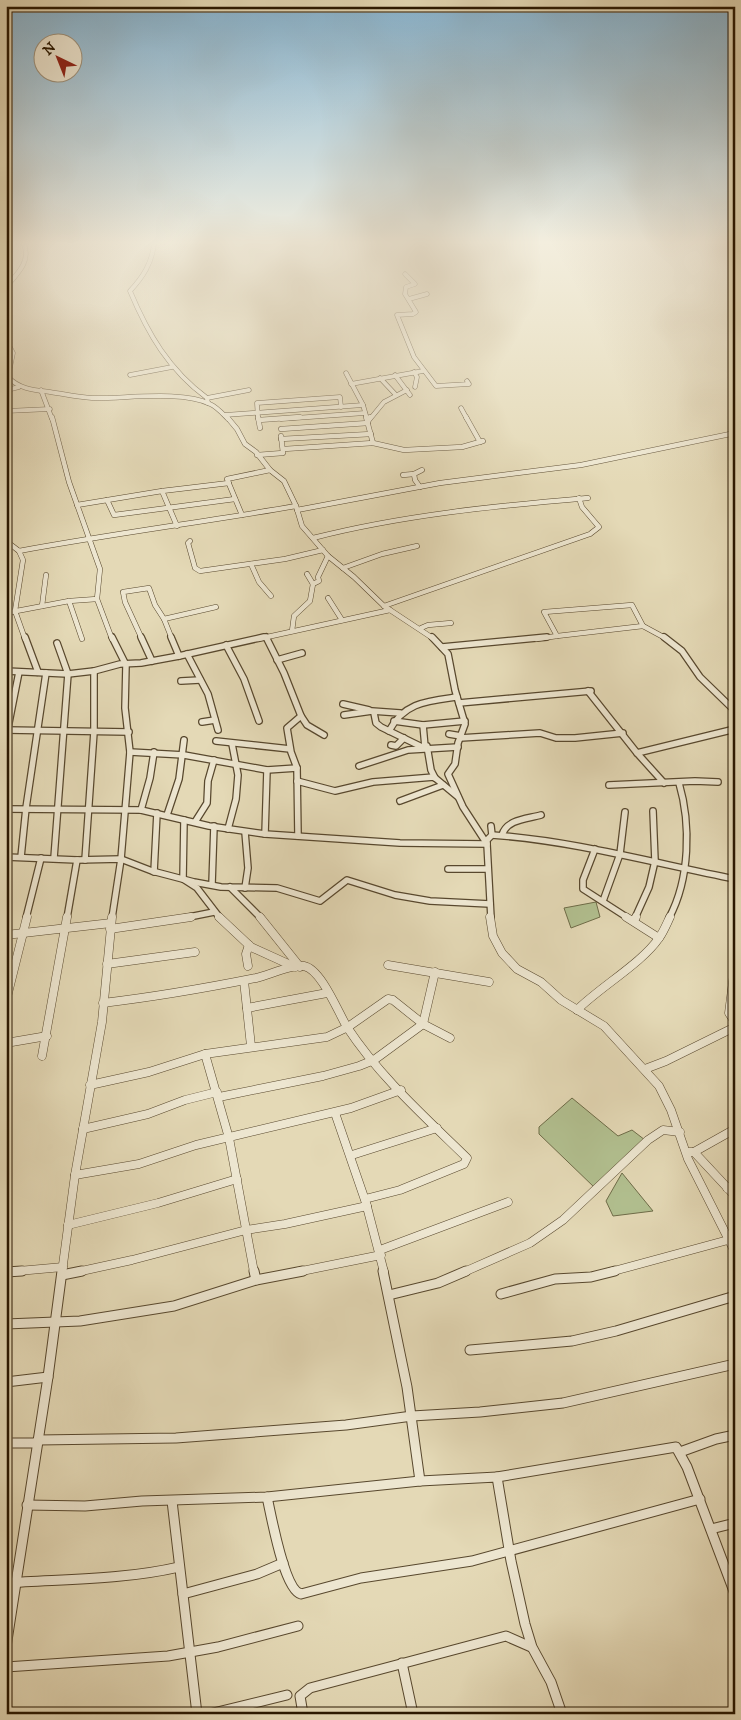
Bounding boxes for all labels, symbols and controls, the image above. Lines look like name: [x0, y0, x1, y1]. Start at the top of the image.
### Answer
north arrow: [32, 32, 82, 82]
text: N: [39, 38, 61, 60]

